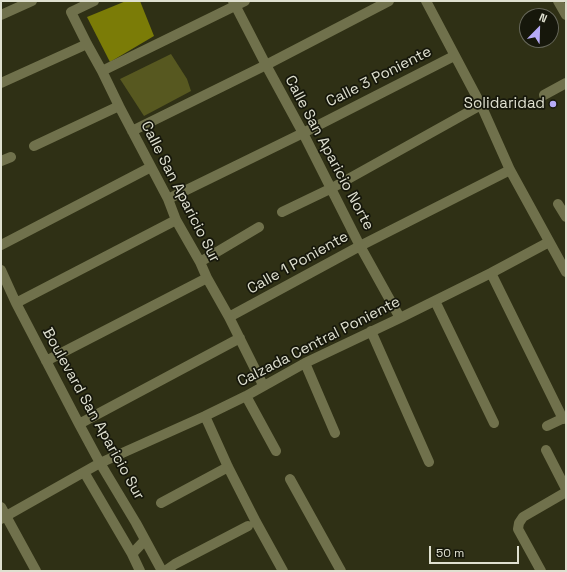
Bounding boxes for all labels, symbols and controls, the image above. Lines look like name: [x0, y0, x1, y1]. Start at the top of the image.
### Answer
north arrow: [519, 8, 559, 48]
text: N: [537, 10, 549, 26]
street label: Calle 3 Poniente: [323, 43, 435, 111]
street label: Calle San Aparicio Norte: [281, 73, 377, 233]
place label: Solidaridad: [464, 95, 545, 113]
marker: Solidaridad: [548, 99, 558, 109]
street label: Calle San Aparicio Sur: [137, 118, 223, 266]
street label: Calle 1 Poniente: [244, 228, 352, 298]
street label: Calzada Central Poniente: [235, 293, 403, 391]
street label: Boulevard San Aparicio Sur: [38, 325, 148, 503]
scale bar: [431, 538, 521, 564]
text: 50 m: [436, 545, 464, 561]

